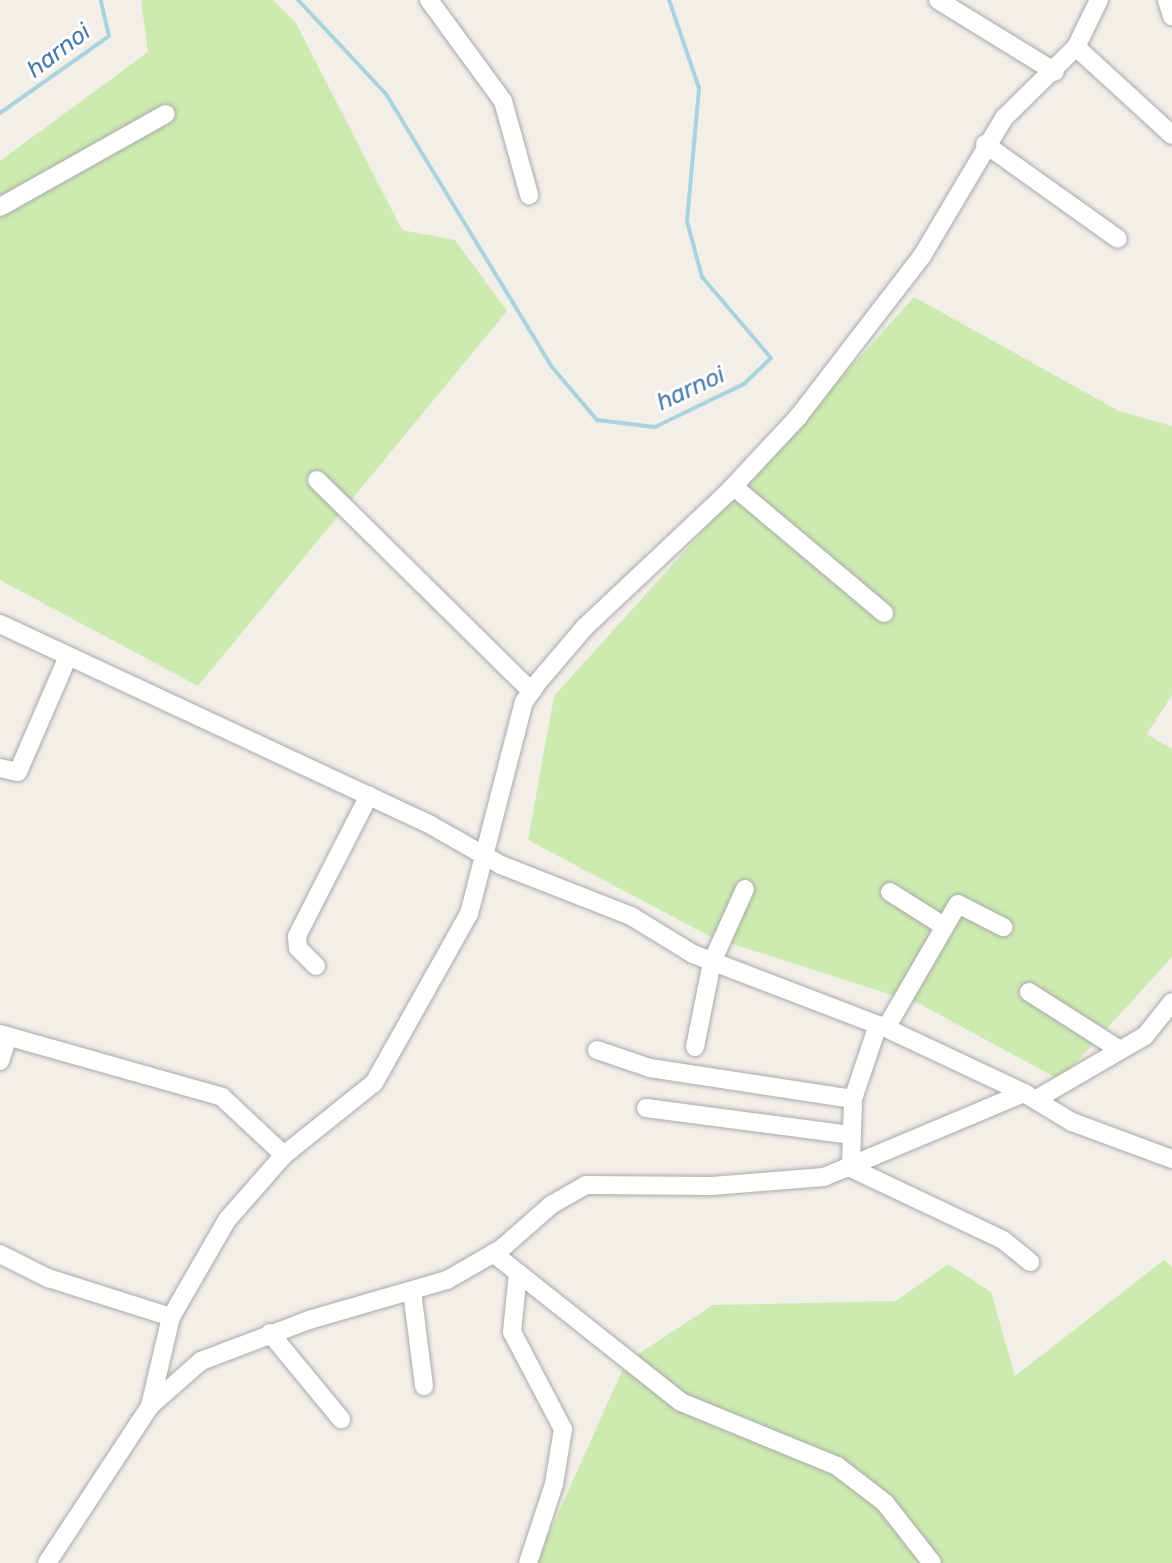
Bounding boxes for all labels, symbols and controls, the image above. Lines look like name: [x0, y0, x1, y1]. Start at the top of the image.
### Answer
water label: harnoi: [22, 18, 96, 84]
water label: harnoi: [652, 361, 730, 417]

